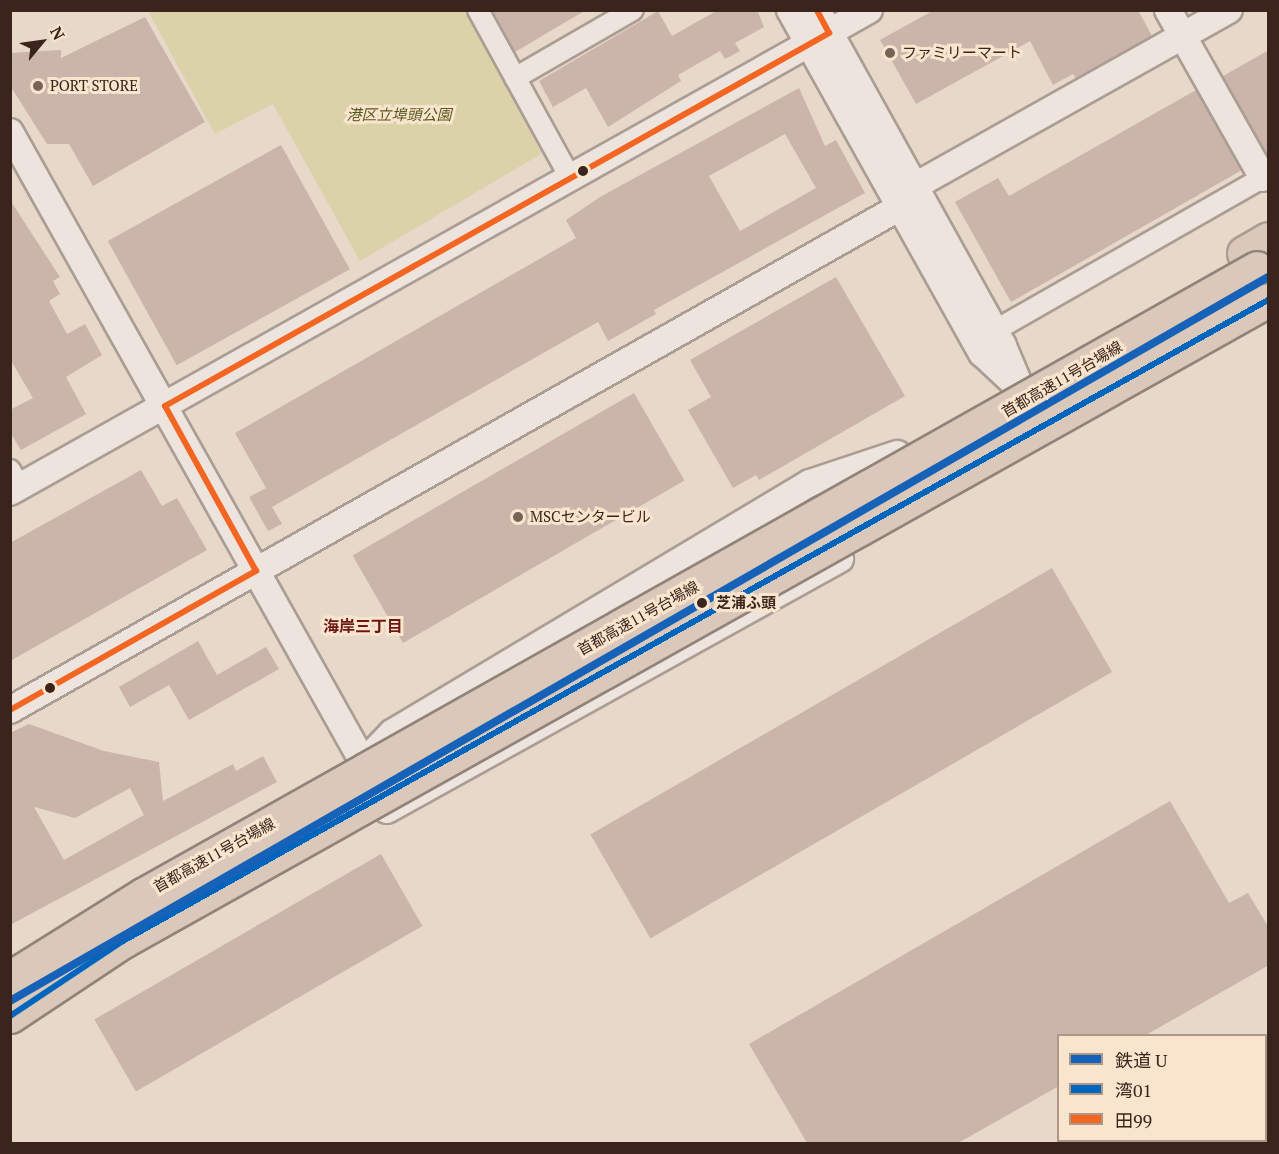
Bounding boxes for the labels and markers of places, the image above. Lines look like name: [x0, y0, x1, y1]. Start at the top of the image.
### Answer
place label: ファミリーマート: [902, 44, 1022, 62]
marker: ファミリーマート: [883, 46, 897, 60]
place label: PORT STORE: [50, 77, 138, 95]
marker: PORT STORE: [31, 79, 45, 93]
unlabelled marker: [577, 165, 589, 177]
place label: MSCセンタービル: [530, 508, 651, 526]
marker: MSCセンタービル: [511, 510, 525, 524]
marker: 芝浦ふ頭: [693, 594, 711, 612]
place label: 芝浦ふ頭: [716, 594, 776, 612]
unlabelled marker: [44, 682, 56, 694]

